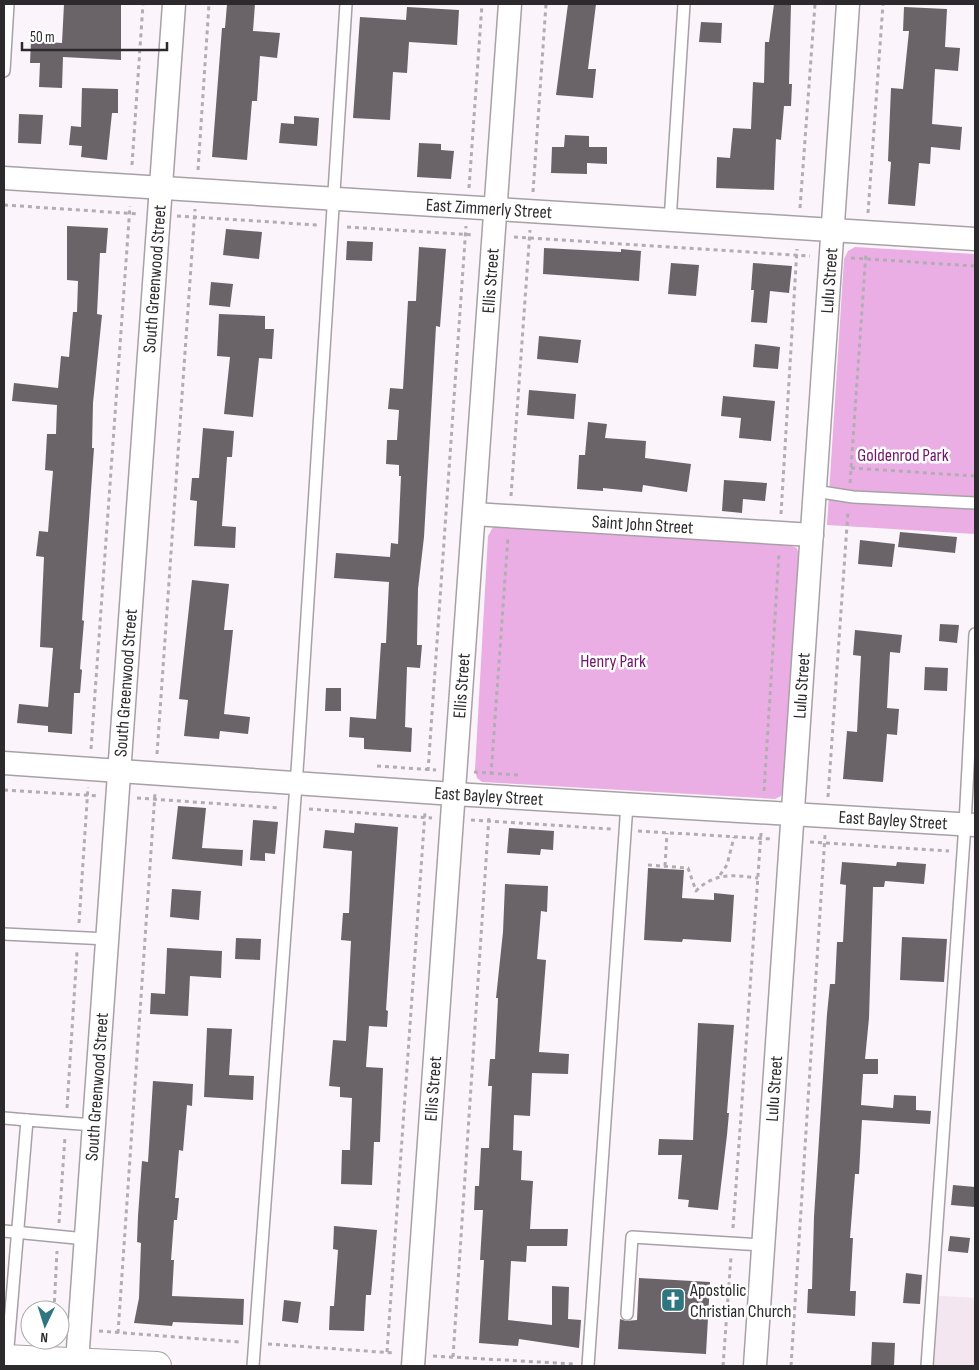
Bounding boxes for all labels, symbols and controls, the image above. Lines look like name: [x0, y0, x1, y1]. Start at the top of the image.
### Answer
scale bar: [22, 20, 168, 52]
text: 50 m: [30, 28, 55, 47]
street label: East Zimmerly Street: [425, 195, 553, 223]
street label: South Greenwood Street: [139, 204, 171, 354]
street label: Lulu Street: [817, 246, 842, 314]
street label: Ellis Street: [478, 247, 504, 314]
park label: Goldenrod Park: [857, 445, 949, 466]
street label: Saint John Street: [591, 511, 695, 539]
street label: South Greenwood Street: [110, 608, 142, 758]
park label: Henry Park: [580, 651, 646, 672]
street label: Lulu Street: [789, 651, 815, 719]
street label: Ellis Street: [449, 652, 475, 719]
street label: East Bayley Street: [434, 783, 544, 810]
street label: East Bayley Street: [838, 807, 949, 834]
street label: South Greenwood Street: [81, 1011, 113, 1161]
street label: Ellis Street: [420, 1055, 446, 1122]
street label: Lulu Street: [762, 1055, 787, 1122]
place label: Apostolic Christian Church: [689, 1280, 791, 1322]
church icon: Apostolic Christian Church: [660, 1287, 686, 1313]
north arrow: [20, 1300, 70, 1350]
text: N: [40, 1329, 48, 1346]

